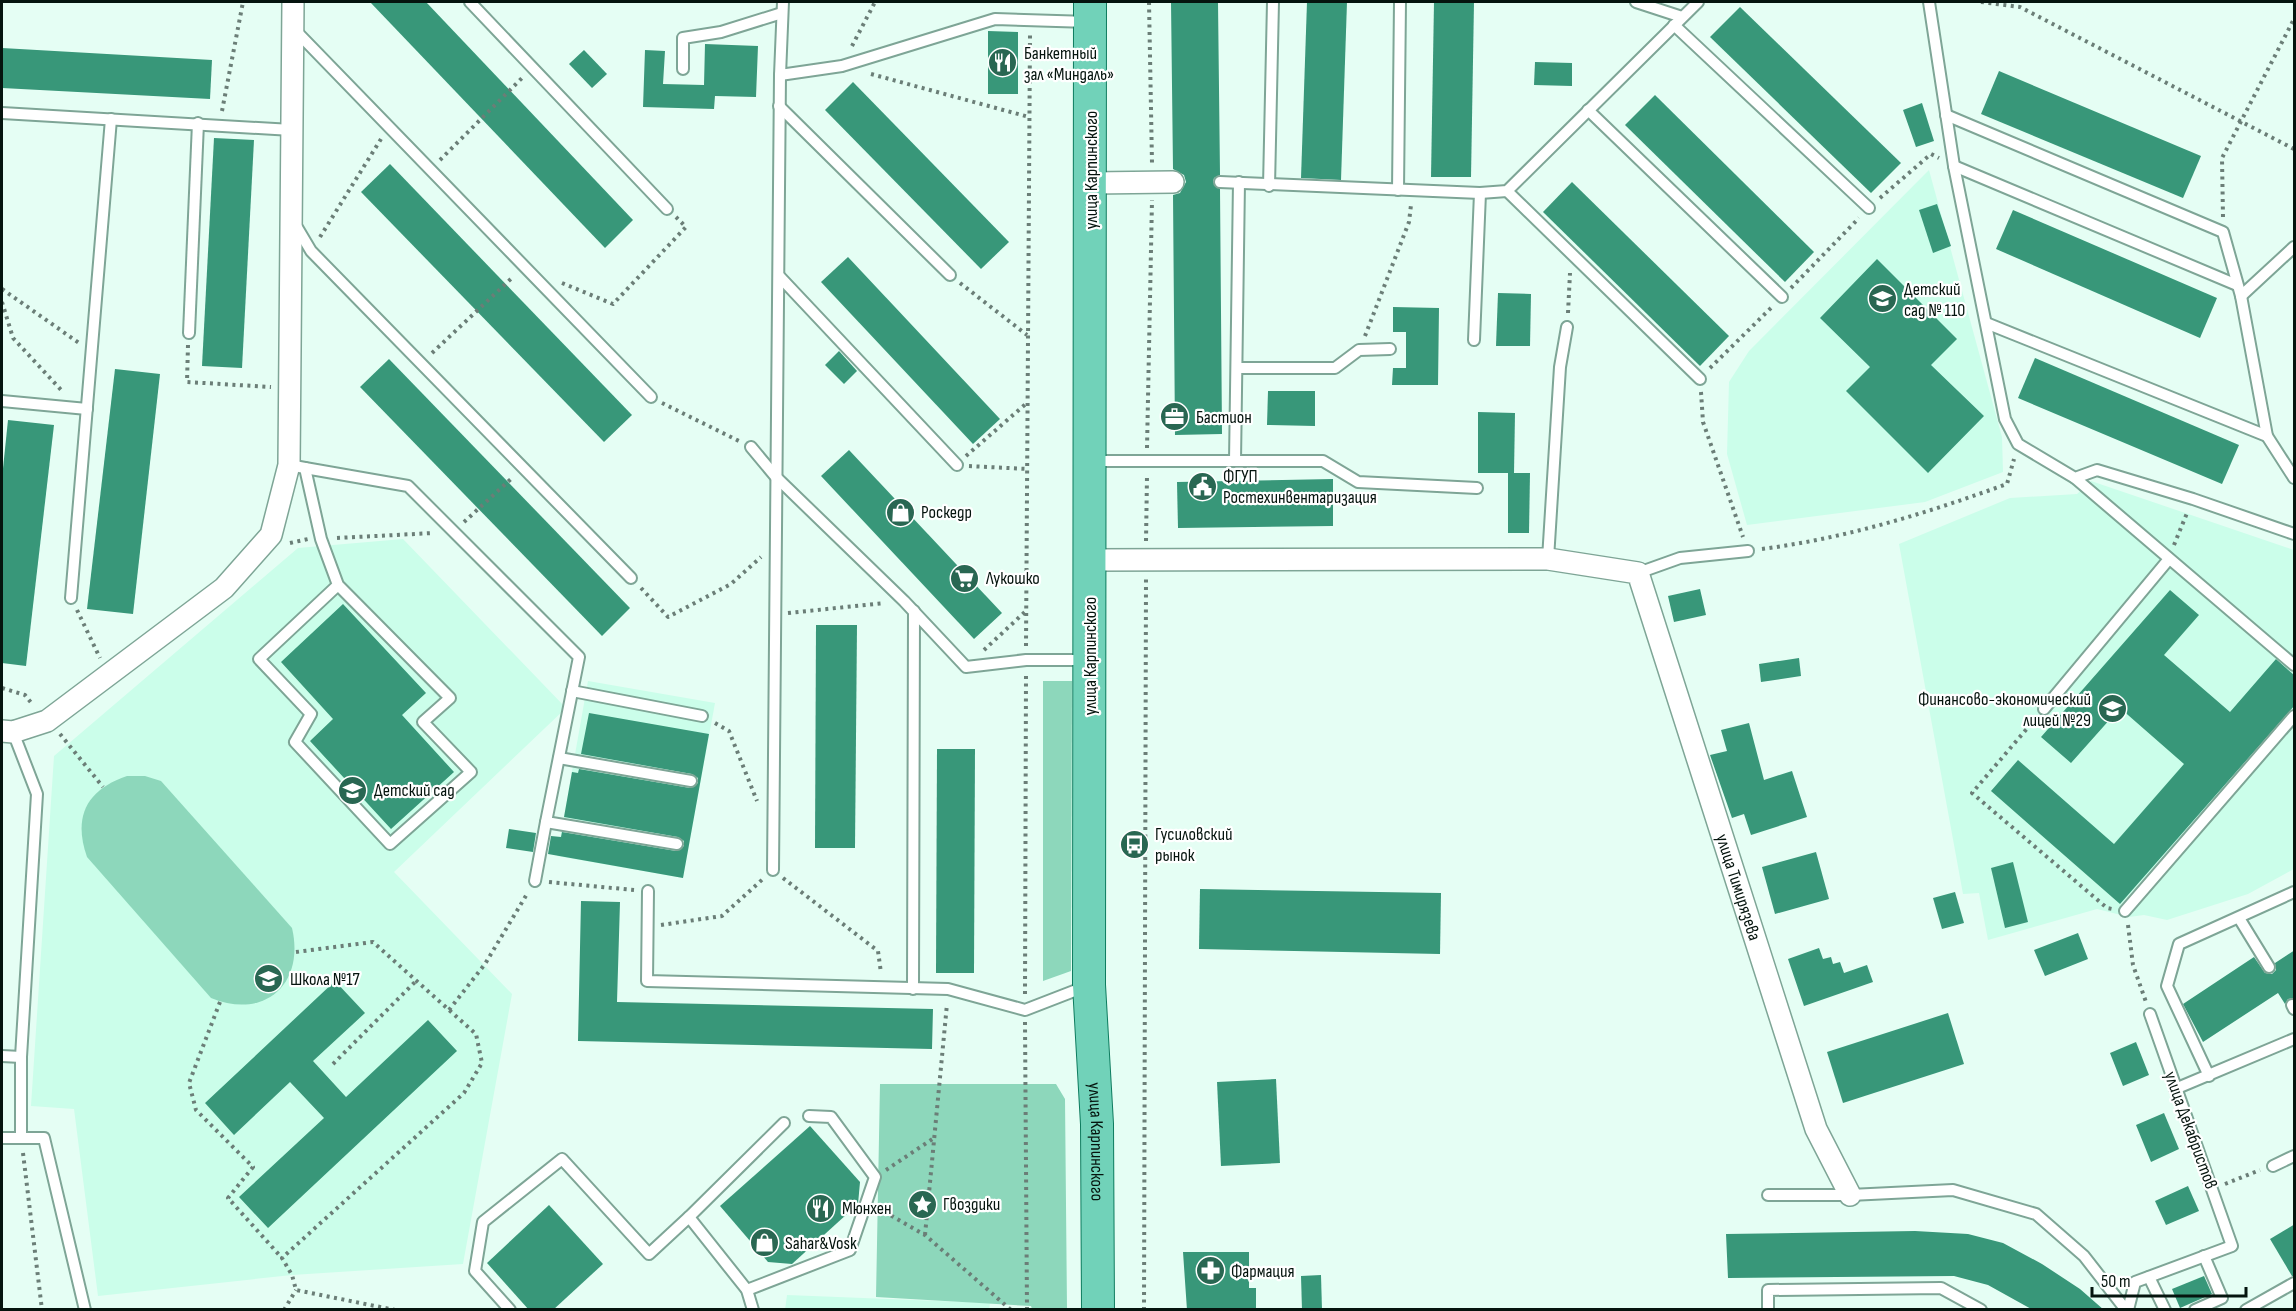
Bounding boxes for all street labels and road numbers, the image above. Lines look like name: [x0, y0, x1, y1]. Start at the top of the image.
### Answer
street label: улица Карпинского: [1081, 111, 1102, 229]
street label: улица Карпинского: [1080, 597, 1101, 715]
street label: улица Тимирязева: [1711, 831, 1765, 943]
street label: улица Декабристов: [2160, 1069, 2222, 1192]
street label: улица Карпинского: [1084, 1082, 1107, 1201]

